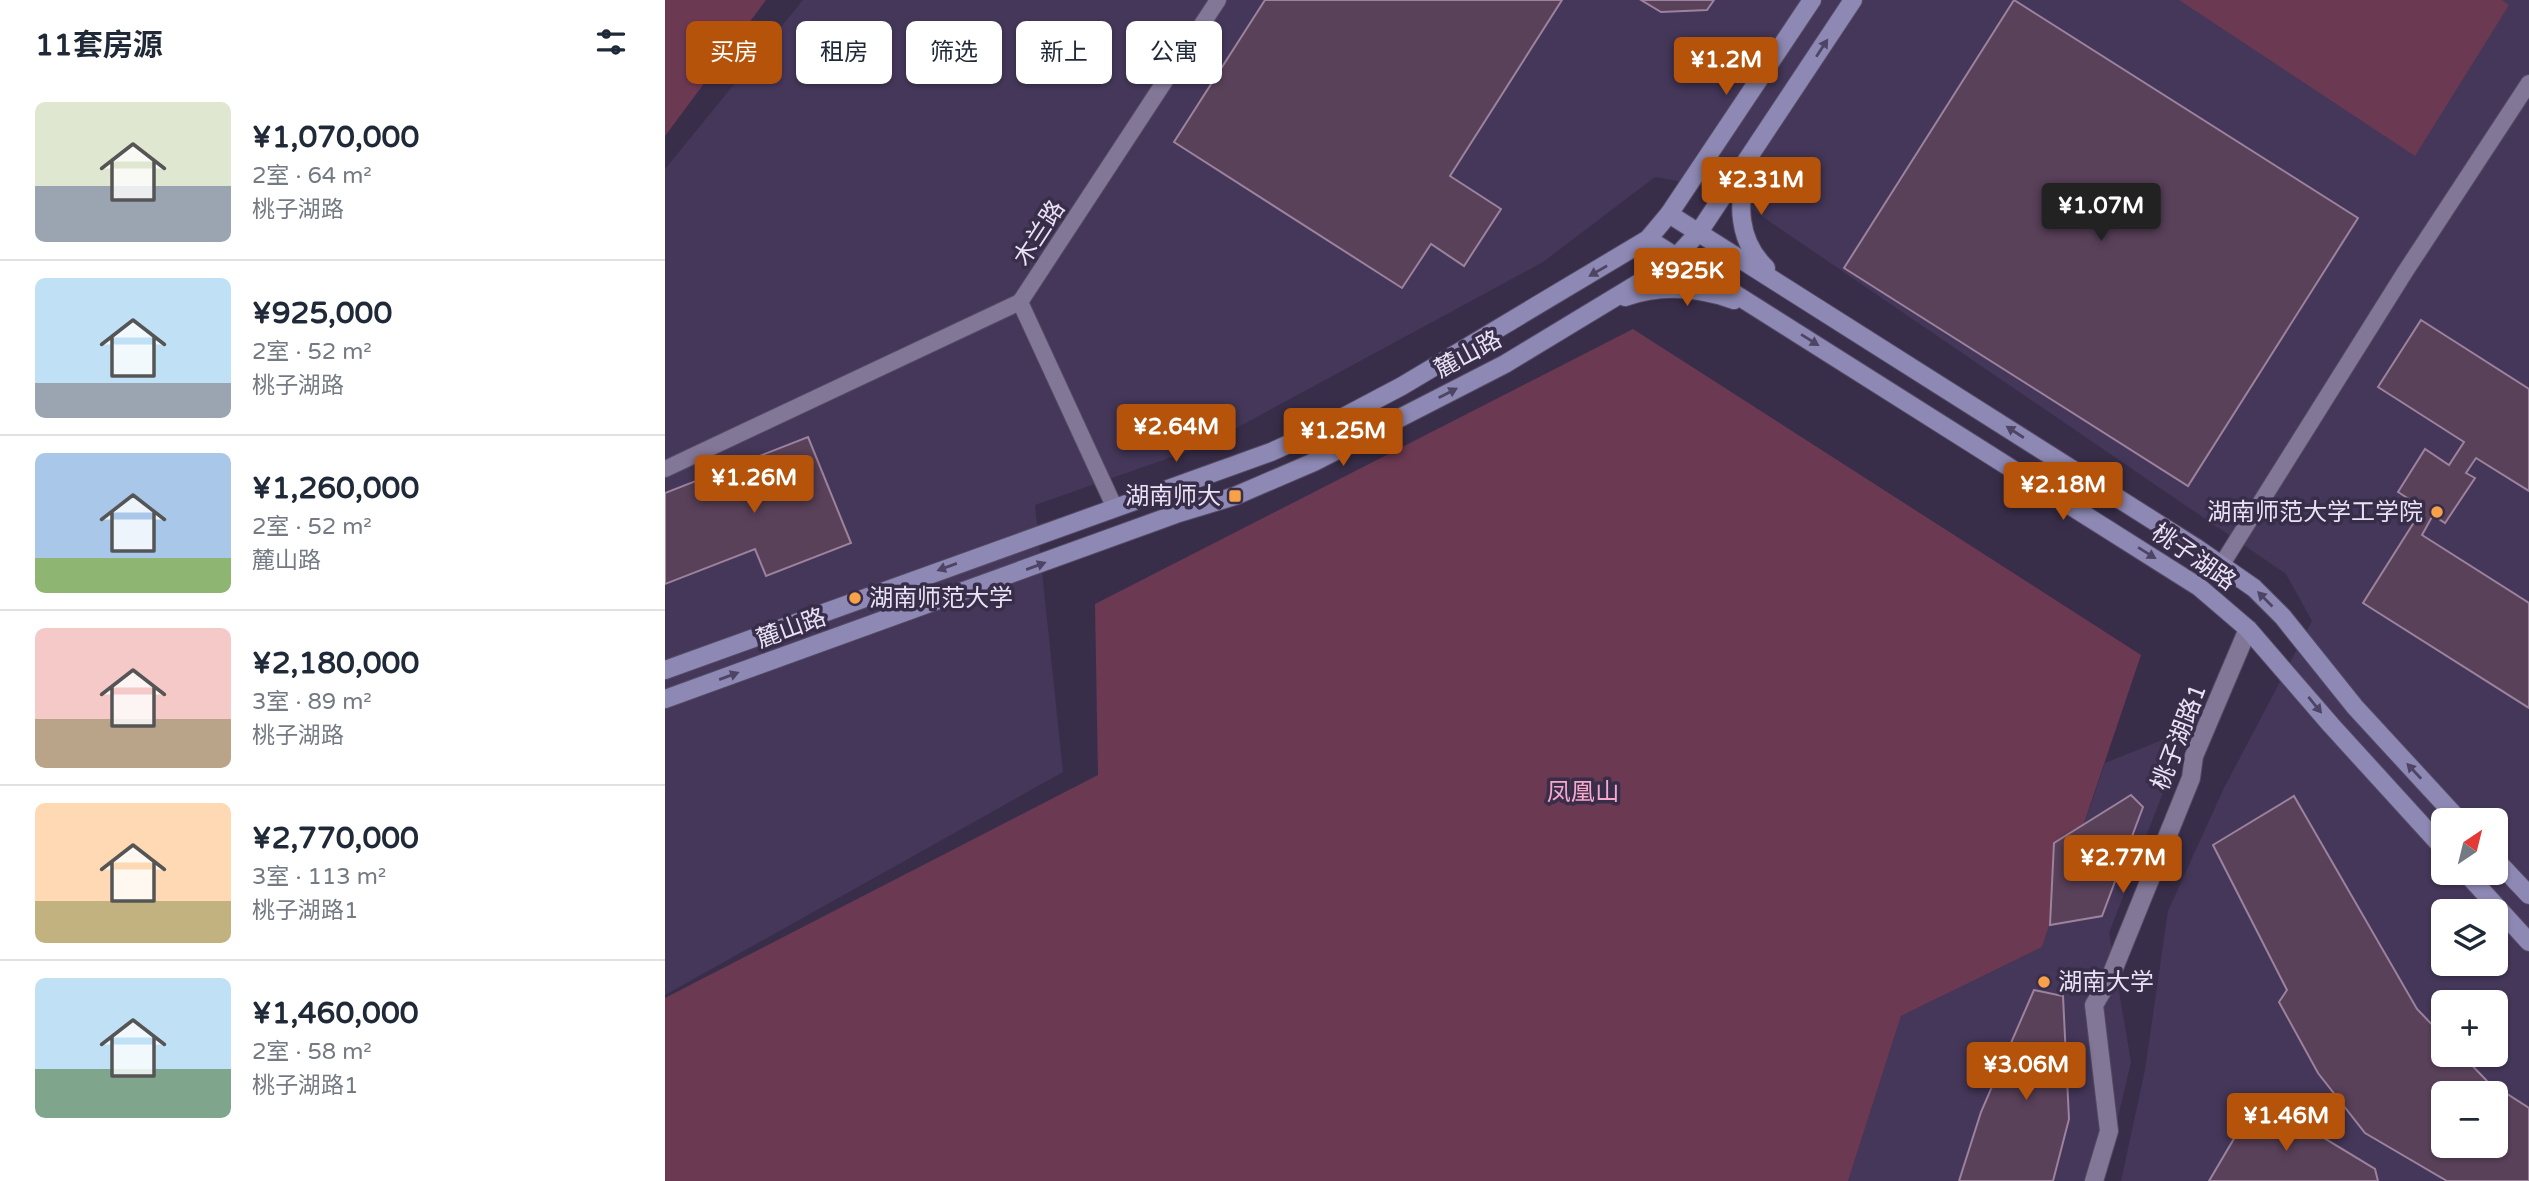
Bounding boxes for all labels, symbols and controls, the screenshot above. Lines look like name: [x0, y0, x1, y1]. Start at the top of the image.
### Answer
chip: 买房: [686, 21, 782, 84]
chip: 租房: [796, 21, 892, 84]
chip: 筛选: [906, 21, 1002, 84]
chip: 新上: [1016, 21, 1112, 84]
chip: 公寓: [1126, 21, 1222, 84]
icon: filters: [592, 23, 630, 61]
text: 11套房源: [35, 27, 163, 64]
pin: ¥1.2M: [1677, 38, 1775, 97]
one-way arrow: [1815, 38, 1828, 57]
text: ¥1.2M: [1690, 46, 1762, 74]
text: ¥1,070,000: [252, 119, 419, 156]
icon: home: [91, 130, 175, 214]
pin: ¥2.31M: [1704, 158, 1818, 217]
text: 2室 · 64 m²: [252, 162, 372, 190]
text: ¥2.31M: [1718, 166, 1804, 194]
pin: ¥1.07M: [2044, 184, 2158, 243]
text: ¥1.07M: [2058, 192, 2144, 220]
street label: 木兰路: [1008, 195, 1071, 271]
text: 桃子湖路: [252, 196, 344, 224]
pin: ¥925K: [1638, 248, 1736, 308]
text: ¥925K: [1650, 257, 1724, 285]
one-way arrow: [1588, 264, 1607, 277]
text: ¥925,000: [252, 295, 392, 332]
icon: home: [91, 306, 175, 390]
street label: 麓山路: [1430, 325, 1507, 384]
one-way arrow: [1801, 333, 1820, 346]
text: 2室 · 52 m²: [252, 338, 372, 366]
text: 桃子湖路: [252, 372, 344, 400]
one-way arrow: [1438, 387, 1458, 399]
pin: ¥2.64M: [1119, 405, 1233, 464]
pin: ¥1.25M: [1286, 408, 1400, 468]
text: ¥2.64M: [1133, 413, 1219, 441]
text: ¥1.25M: [1300, 417, 1386, 445]
one-way arrow: [2005, 425, 2025, 438]
pin: ¥1.26M: [697, 456, 811, 515]
pin: ¥2.18M: [2006, 462, 2120, 522]
text: ¥1.26M: [711, 464, 797, 492]
text: ¥1,260,000: [252, 470, 419, 507]
text: ¥2.18M: [2020, 471, 2106, 499]
icon: home: [91, 481, 175, 565]
place label: 湖南师大: [1125, 482, 1221, 511]
marker: 湖南师大: [1227, 488, 1243, 504]
place label: 湖南师范大学工学院: [2207, 498, 2423, 527]
marker: 湖南师范大学工学院: [2429, 504, 2445, 520]
text: 2室 · 52 m²: [252, 513, 372, 541]
street label: 桃子湖路: [2146, 518, 2241, 597]
text: 麓山路: [252, 547, 321, 575]
one-way arrow: [2138, 547, 2157, 560]
one-way arrow: [1025, 561, 1046, 572]
one-way arrow: [937, 562, 958, 573]
place label: 湖南师范大学: [869, 584, 1013, 613]
marker: 湖南师范大学: [847, 590, 863, 606]
one-way arrow: [2256, 591, 2273, 608]
street label: 麓山路: [752, 603, 830, 654]
text: ¥2,180,000: [252, 645, 419, 682]
icon: home: [91, 656, 175, 740]
one-way arrow: [719, 670, 740, 681]
street label: 桃子湖路1: [2146, 680, 2213, 794]
text: 3室 · 89 m²: [252, 688, 372, 716]
one-way arrow: [2307, 696, 2322, 713]
text: 桃子湖路: [252, 722, 344, 750]
one-way arrow: [2406, 762, 2422, 780]
park label: 凤凰山: [1547, 778, 1619, 807]
north arrow: [2431, 808, 2508, 886]
map controls: [2431, 808, 2508, 1158]
text: ¥2,770,000: [252, 820, 419, 857]
icon: home: [91, 831, 175, 915]
pin: ¥2.77M: [2066, 836, 2180, 895]
text: ¥2.77M: [2080, 844, 2166, 872]
text: 3室 · 113 m²: [252, 863, 386, 891]
text: 桃子湖路1: [252, 897, 358, 925]
button: layers: [2431, 899, 2508, 976]
place label: 湖南大学: [2058, 968, 2154, 997]
marker: 湖南大学: [2036, 974, 2052, 990]
button: +: [2431, 990, 2508, 1067]
text: ¥1,460,000: [252, 995, 419, 1032]
icon: home: [91, 1006, 175, 1090]
text: 2室 · 58 m²: [252, 1038, 372, 1066]
pin: ¥3.06M: [1969, 1042, 2083, 1102]
text: ¥3.06M: [1983, 1051, 2069, 1079]
text: 桃子湖路1: [252, 1072, 358, 1100]
button: −: [2431, 1081, 2508, 1158]
pin: ¥1.46M: [2229, 1094, 2343, 1153]
text: ¥1.46M: [2243, 1102, 2329, 1130]

